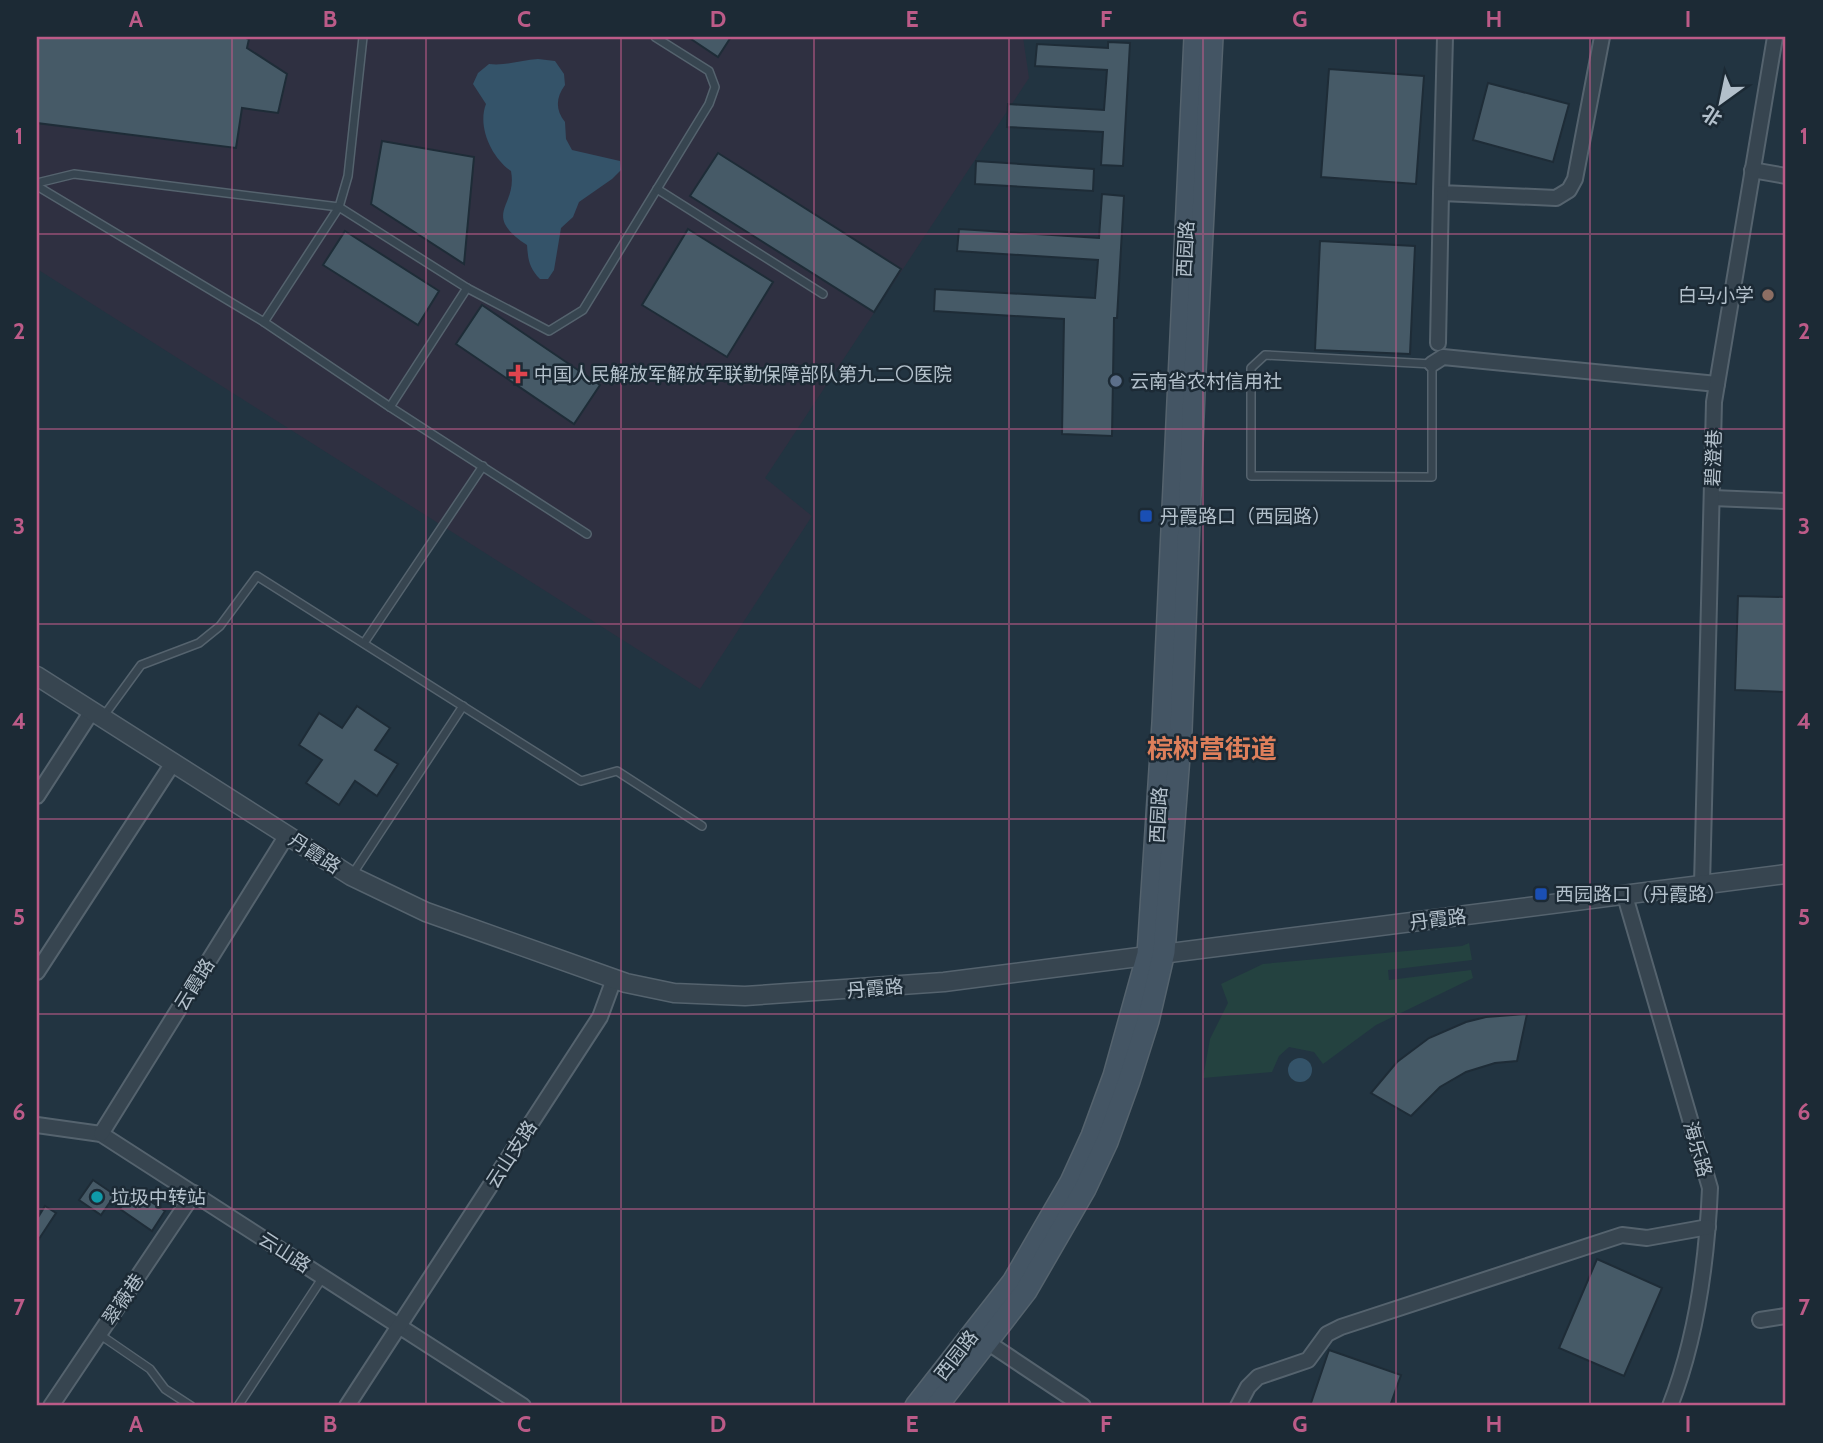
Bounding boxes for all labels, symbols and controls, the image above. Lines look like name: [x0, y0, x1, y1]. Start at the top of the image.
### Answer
text: A: [129, 5, 144, 33]
text: B: [323, 5, 337, 33]
text: C: [517, 5, 531, 33]
text: D: [710, 5, 726, 33]
text: E: [905, 5, 919, 33]
text: F: [1100, 5, 1112, 33]
text: G: [1292, 5, 1308, 33]
text: H: [1486, 5, 1502, 33]
text: I: [1685, 5, 1691, 33]
north arrow: [1686, 66, 1756, 136]
text: 北: [1698, 101, 1726, 131]
text: 1: [15, 122, 23, 150]
text: 1: [1800, 122, 1808, 150]
street label: 西园路: [1173, 220, 1198, 278]
place label: 白马小学: [1678, 284, 1754, 307]
marker: 白马小学: [1760, 287, 1776, 303]
text: 2: [13, 317, 25, 345]
text: 2: [1798, 317, 1810, 345]
place label: 中国人民解放军解放军联勤保障部队第九二〇医院: [534, 363, 952, 386]
marker: 中国人民解放军解放军联勤保障部队第九二〇医院: [508, 364, 528, 384]
place label: 云南省农村信用社: [1130, 370, 1282, 393]
marker: 云南省农村信用社: [1108, 373, 1124, 389]
street label: 碧澄巷: [1701, 429, 1726, 487]
place label: 丹霞路口（西园路）: [1160, 505, 1331, 528]
marker: 丹霞路口（西园路）: [1138, 508, 1154, 524]
text: 3: [13, 512, 25, 540]
text: 3: [1798, 512, 1810, 540]
text: 4: [12, 707, 26, 735]
text: 4: [1797, 707, 1811, 735]
district label: 棕树营街道: [1147, 733, 1277, 765]
street label: 西园路: [1146, 786, 1171, 844]
street label: 丹霞路: [285, 828, 345, 879]
place label: 西园路口（丹霞路）: [1555, 883, 1726, 906]
marker: 西园路口（丹霞路）: [1533, 886, 1549, 902]
text: 5: [13, 903, 25, 931]
text: 5: [1798, 903, 1810, 931]
street label: 丹霞路: [1408, 905, 1468, 934]
street label: 云霞路: [170, 954, 219, 1015]
street label: 丹霞路: [846, 975, 904, 1002]
text: 6: [13, 1098, 25, 1126]
text: 6: [1798, 1098, 1810, 1126]
street label: 云山支路: [481, 1116, 542, 1192]
street label: 海乐路: [1679, 1119, 1716, 1180]
place label: 垃圾中转站: [111, 1186, 206, 1209]
marker: 垃圾中转站: [89, 1189, 105, 1205]
street label: 云山路: [255, 1227, 315, 1278]
street label: 翠薇巷: [98, 1269, 149, 1329]
text: 7: [13, 1293, 25, 1321]
text: 7: [1798, 1293, 1810, 1321]
street label: 西园路: [930, 1326, 983, 1385]
text: A: [129, 1410, 144, 1438]
text: B: [323, 1410, 337, 1438]
text: C: [517, 1410, 531, 1438]
text: D: [710, 1410, 726, 1438]
text: E: [905, 1410, 919, 1438]
text: F: [1100, 1410, 1112, 1438]
text: G: [1292, 1410, 1308, 1438]
text: H: [1486, 1410, 1502, 1438]
text: I: [1685, 1410, 1691, 1438]

